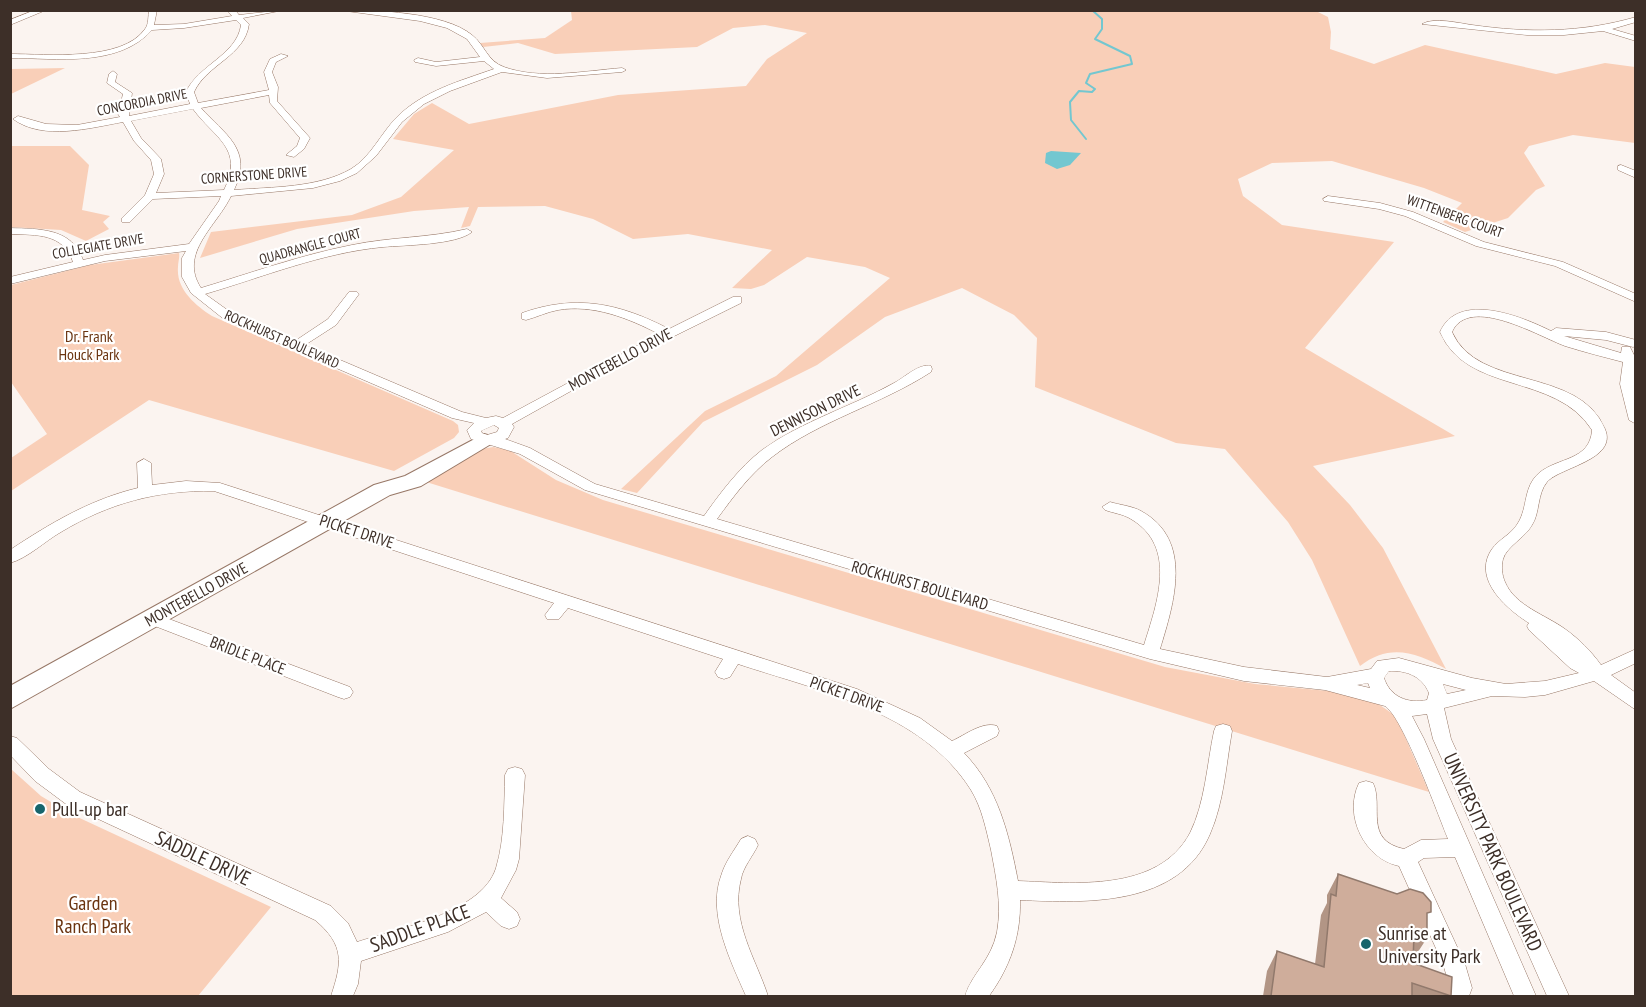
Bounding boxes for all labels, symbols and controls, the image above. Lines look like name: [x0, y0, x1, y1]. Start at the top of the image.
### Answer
street label: CONCORDIA DRIVE: [95, 84, 189, 120]
street label: CORNERSTONE DRIVE: [200, 162, 308, 188]
street label: WITTENBERG COURT: [1404, 190, 1506, 242]
street label: QUADRANGLE COURT: [257, 224, 364, 268]
street label: COLLEGIATE DRIVE: [51, 229, 145, 263]
street label: ROCKHURST BOULEVARD: [222, 306, 342, 372]
street label: MONTEBELLO DRIVE: [565, 323, 675, 395]
park label: Dr. Frank Houck Park: [58, 326, 120, 364]
street label: DENNISON DRIVE: [767, 379, 864, 440]
street label: PICKET DRIVE: [317, 510, 397, 552]
street label: ROCKHURST BOULEVARD: [849, 556, 991, 614]
street label: MONTEBELLO DRIVE: [141, 557, 251, 631]
street label: BRIDLE PLACE: [207, 631, 289, 679]
street label: PICKET DRIVE: [807, 671, 887, 717]
street label: UNIVERSITY PARK BOULEVARD: [1438, 749, 1548, 955]
place label: Pull-up bar: [52, 796, 129, 822]
marker: Pull-up bar: [33, 802, 47, 816]
street label: SADDLE DRIVE: [151, 825, 255, 891]
park label: Garden Ranch Park: [55, 890, 131, 939]
street label: SADDLE PLACE: [367, 898, 473, 958]
place label: Sunrise at University Park: [1378, 920, 1481, 969]
marker: Sunrise at University Park: [1359, 937, 1373, 951]

